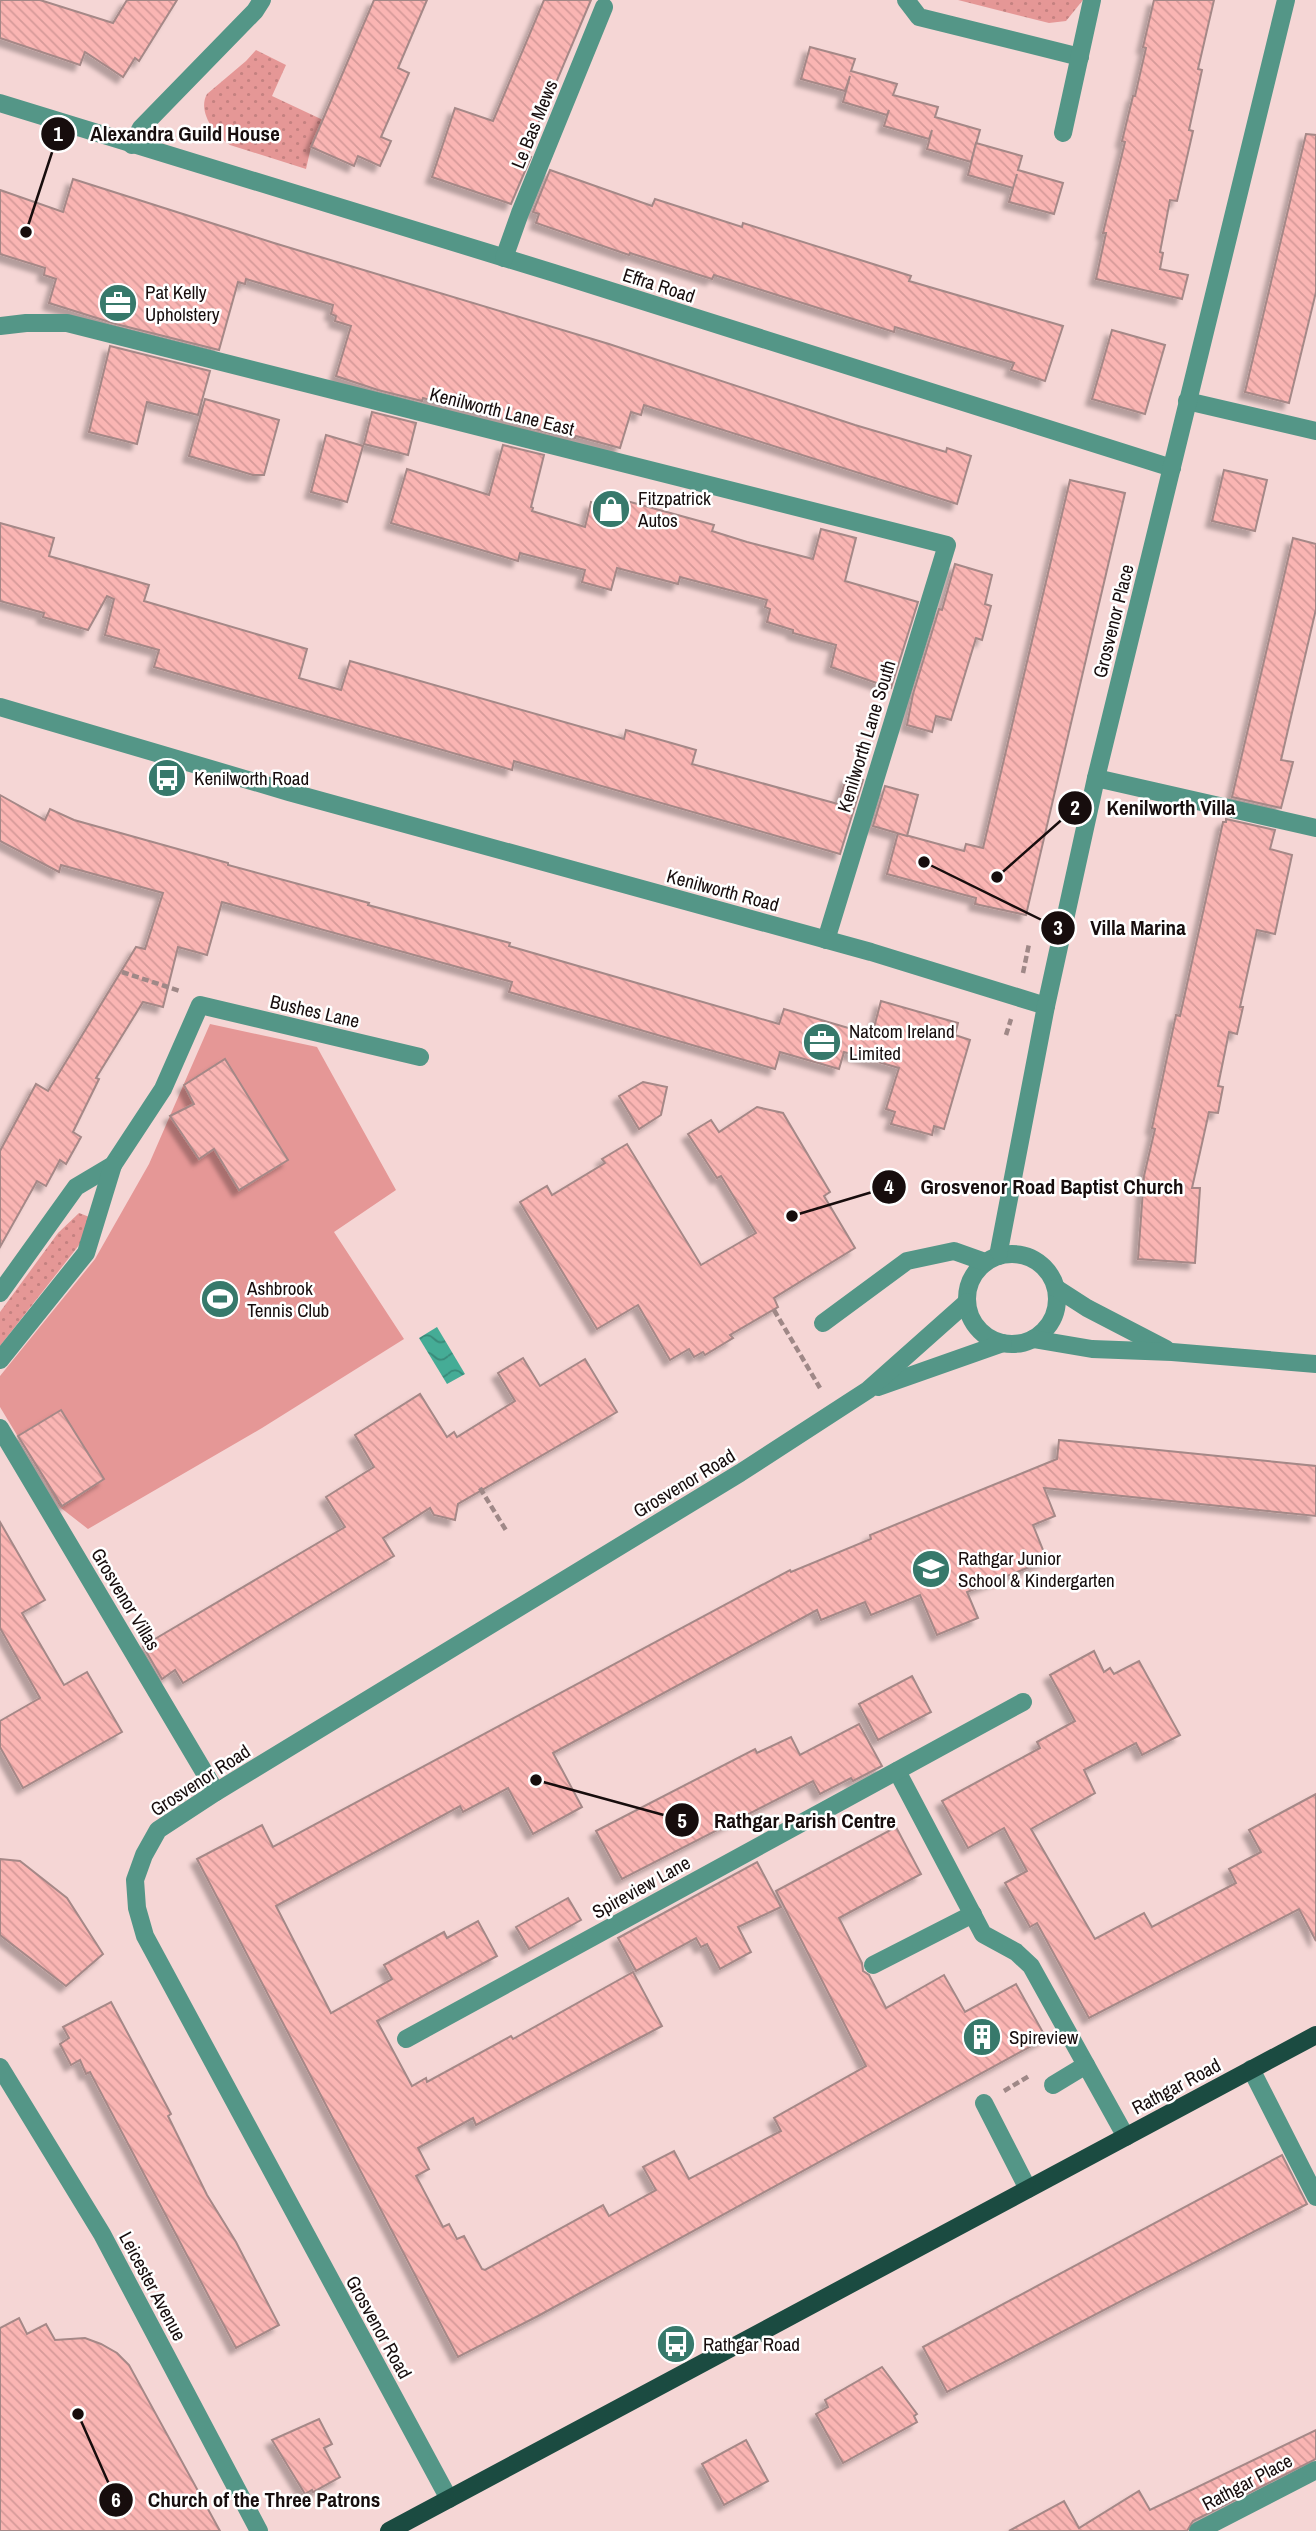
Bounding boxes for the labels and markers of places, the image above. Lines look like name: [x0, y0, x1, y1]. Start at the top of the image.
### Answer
callout: Alexandra Guild House: [41, 113, 293, 155]
place label: Pat Kelly Upholstery: [145, 279, 220, 327]
office icon: Pat Kelly Upholstery: [97, 282, 139, 324]
place label: Fitzpatrick Autos: [637, 485, 711, 533]
shop icon: Fitzpatrick Autos: [590, 488, 632, 530]
bus stop icon: Kenilworth Road: [146, 757, 188, 799]
place label: Kenilworth Road: [194, 765, 309, 791]
callout: Kenilworth Villa: [1058, 787, 1249, 829]
callout: Villa Marina: [1041, 907, 1199, 949]
place label: Natcom Ireland Limited: [849, 1018, 955, 1066]
office icon: Natcom Ireland Limited: [801, 1021, 843, 1063]
callout: Grosvenor Road Baptist Church: [871, 1166, 1197, 1208]
place label: Ashbrook Tennis Club: [246, 1275, 329, 1323]
sports icon: Ashbrook Tennis Club: [199, 1278, 241, 1320]
place label: Rathgar Junior School & Kindergarten: [958, 1545, 1115, 1593]
school or university icon: Rathgar Junior School & Kindergarten: [910, 1548, 952, 1590]
callout: Rathgar Parish Centre: [665, 1799, 910, 1841]
building icon: Spireview: [961, 2016, 1003, 2058]
place label: Spireview: [1009, 2024, 1079, 2050]
bus stop icon: Rathgar Road: [655, 2323, 697, 2365]
place label: Rathgar Road: [703, 2331, 800, 2357]
callout: Church of the Three Patrons: [98, 2479, 394, 2521]

